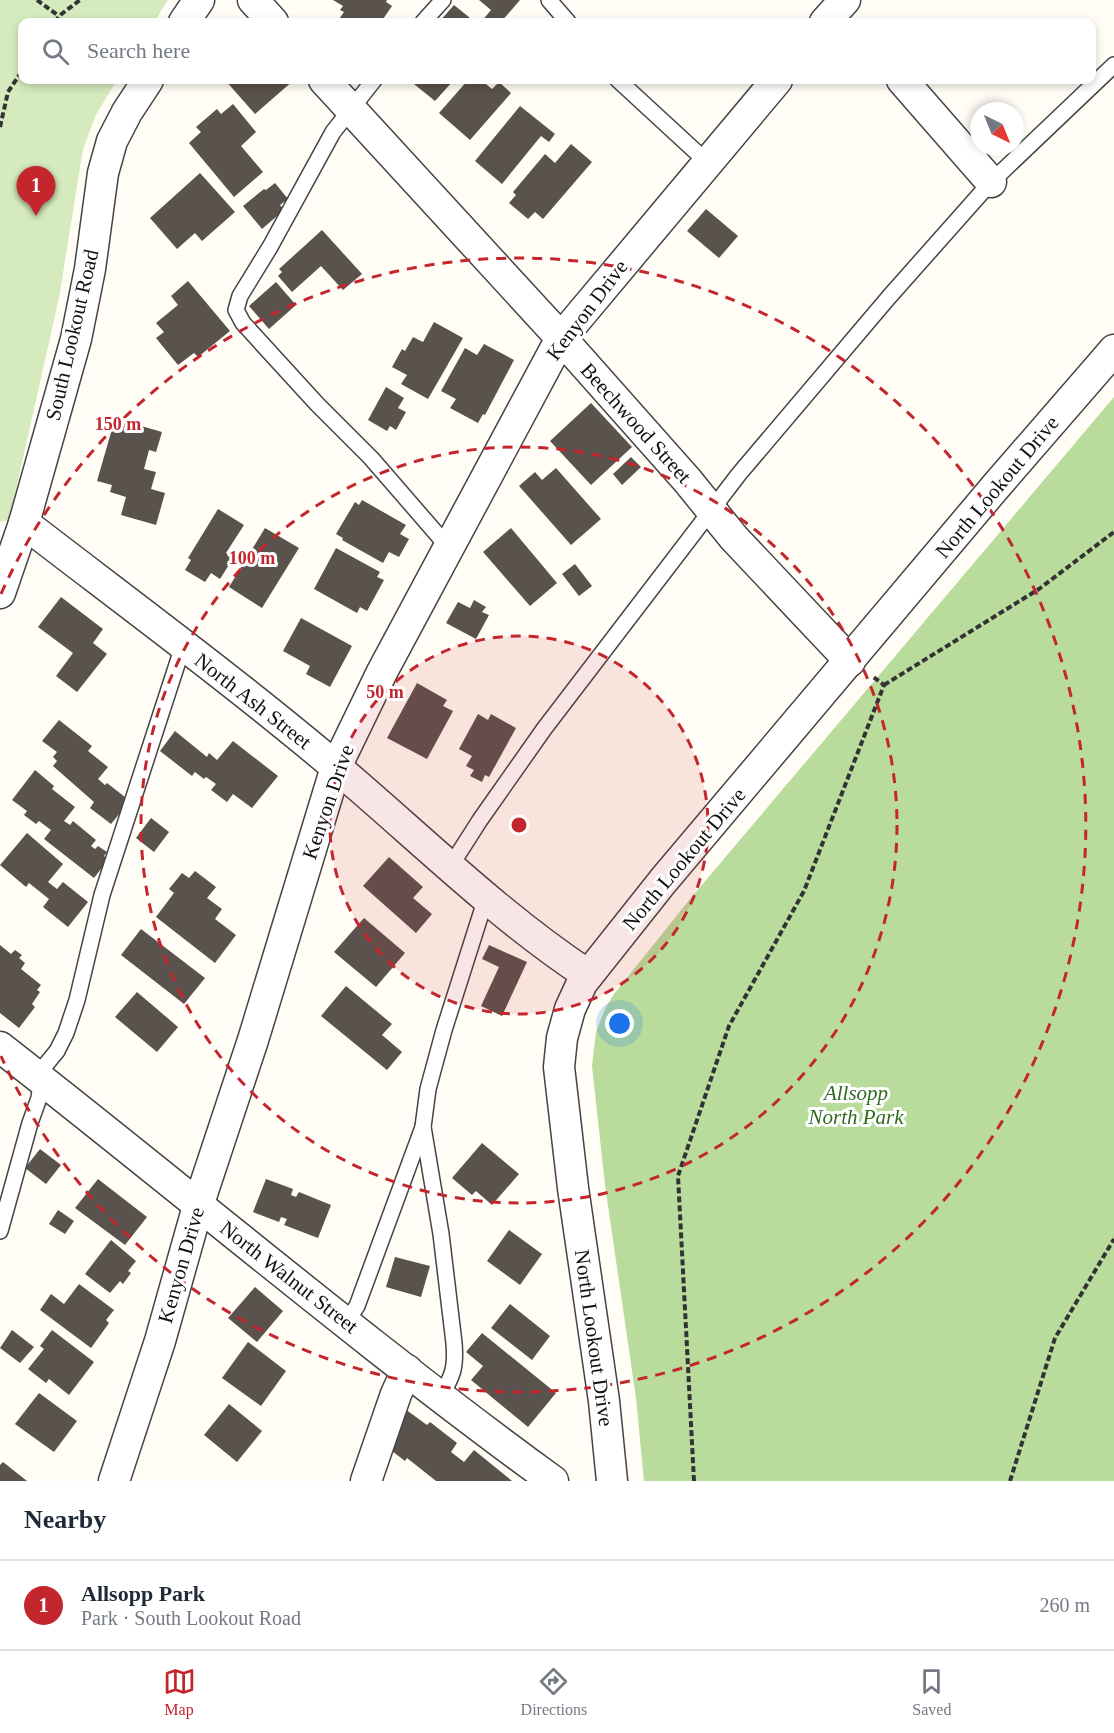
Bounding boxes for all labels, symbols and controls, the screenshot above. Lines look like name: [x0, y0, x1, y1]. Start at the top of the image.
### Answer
search box: [18, 18, 1096, 84]
icon: search: [39, 35, 72, 68]
text: Search here: [87, 38, 190, 63]
north arrow: [970, 102, 1024, 156]
pin: 1: [16, 166, 56, 216]
street label: South Lookout Road: [41, 247, 103, 423]
street label: Kenyon Drive: [541, 255, 633, 365]
street label: Beechwood Street: [576, 358, 696, 488]
street label: North Lookout Drive: [930, 411, 1064, 563]
text: 150 m: [95, 414, 141, 434]
text: 100 m: [229, 548, 275, 568]
street label: North Ash Street: [190, 648, 316, 754]
text: 50 m: [366, 682, 404, 702]
street label: Kenyon Drive: [297, 742, 359, 862]
street label: North Lookout Drive: [617, 783, 751, 935]
centre of rings: [509, 815, 529, 835]
your location: [605, 1009, 634, 1038]
park label: Allsopp North Park: [807, 1081, 904, 1129]
street label: Kenyon Drive: [153, 1204, 209, 1326]
street label: North Walnut Street: [215, 1216, 363, 1338]
street label: North Lookout Drive: [570, 1248, 618, 1428]
text: Nearby: [24, 1505, 106, 1534]
text: Allsopp Park: [81, 1581, 205, 1606]
text: 1: [39, 1594, 49, 1616]
text: 260 m: [1039, 1594, 1090, 1616]
text: Park · South Lookout Road: [81, 1607, 301, 1629]
tab: Map: [163, 1665, 196, 1719]
tab: Directions: [521, 1665, 587, 1719]
tab: Saved: [912, 1665, 951, 1719]

